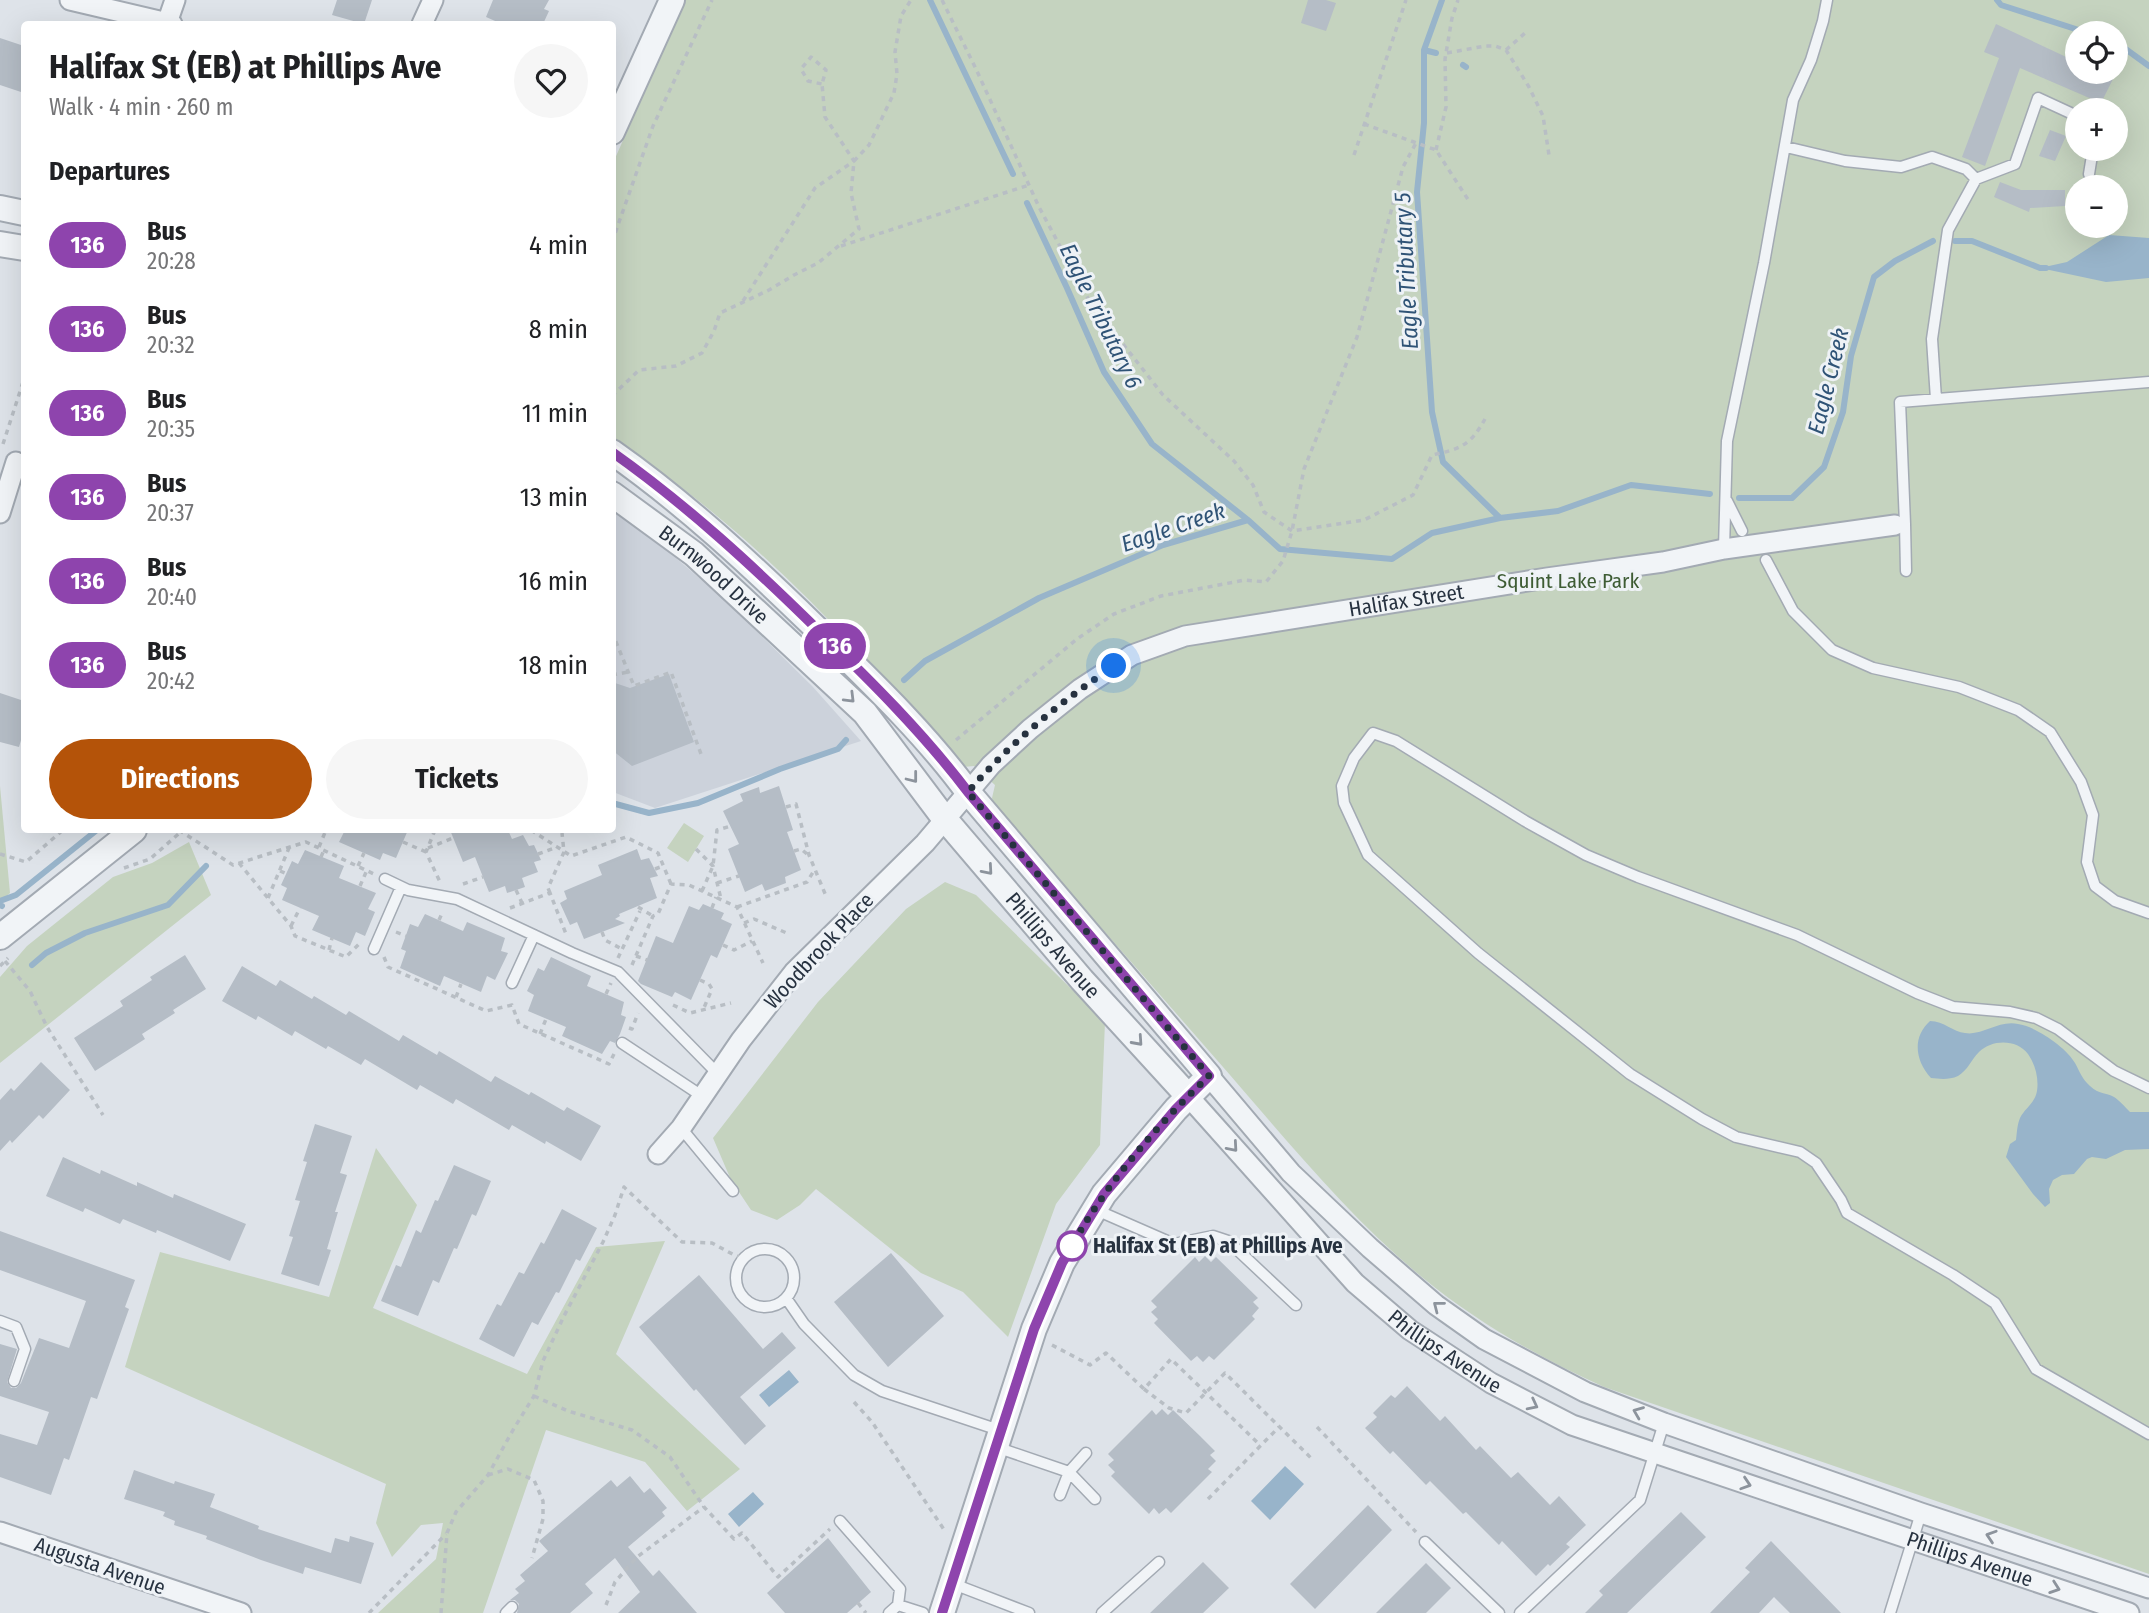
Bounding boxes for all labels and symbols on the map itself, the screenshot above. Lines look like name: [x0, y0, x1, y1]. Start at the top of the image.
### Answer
water label: Eagle Tributary 5: [1388, 191, 1424, 350]
water label: Eagle Tributary 6: [1054, 239, 1148, 393]
water label: Eagle Creek: [1801, 325, 1855, 437]
water label: Eagle Creek: [1117, 496, 1229, 558]
street label: Burnwood Drive: [654, 520, 774, 630]
park label: Squint Lake Park: [1497, 568, 1639, 594]
street label: Halifax Street: [1347, 579, 1466, 623]
line badge: 136: [795, 623, 875, 669]
your location: [1096, 648, 1131, 683]
one-way arrow: [841, 690, 854, 703]
one-way arrow: [905, 770, 918, 783]
one-way arrow: [980, 862, 992, 875]
street label: Phillips Avenue: [1000, 887, 1105, 1004]
street label: Woodbrook Place: [759, 888, 879, 1014]
one-way arrow: [1130, 1033, 1142, 1046]
one-way arrow: [1225, 1139, 1237, 1152]
marker: Halifax St (EB) at Phillips Ave: [1057, 1231, 1087, 1261]
place label: Halifax St (EB) at Phillips Ave: [1093, 1233, 1343, 1259]
one-way arrow: [1433, 1301, 1445, 1314]
street label: Phillips Avenue: [1383, 1304, 1506, 1399]
one-way arrow: [1526, 1396, 1539, 1410]
one-way arrow: [1632, 1407, 1644, 1421]
one-way arrow: [1740, 1475, 1752, 1490]
street label: Phillips Avenue: [1903, 1526, 2036, 1593]
one-way arrow: [1985, 1530, 1998, 1544]
street label: Augusta Avenue: [31, 1531, 169, 1601]
one-way arrow: [2048, 1580, 2060, 1594]

